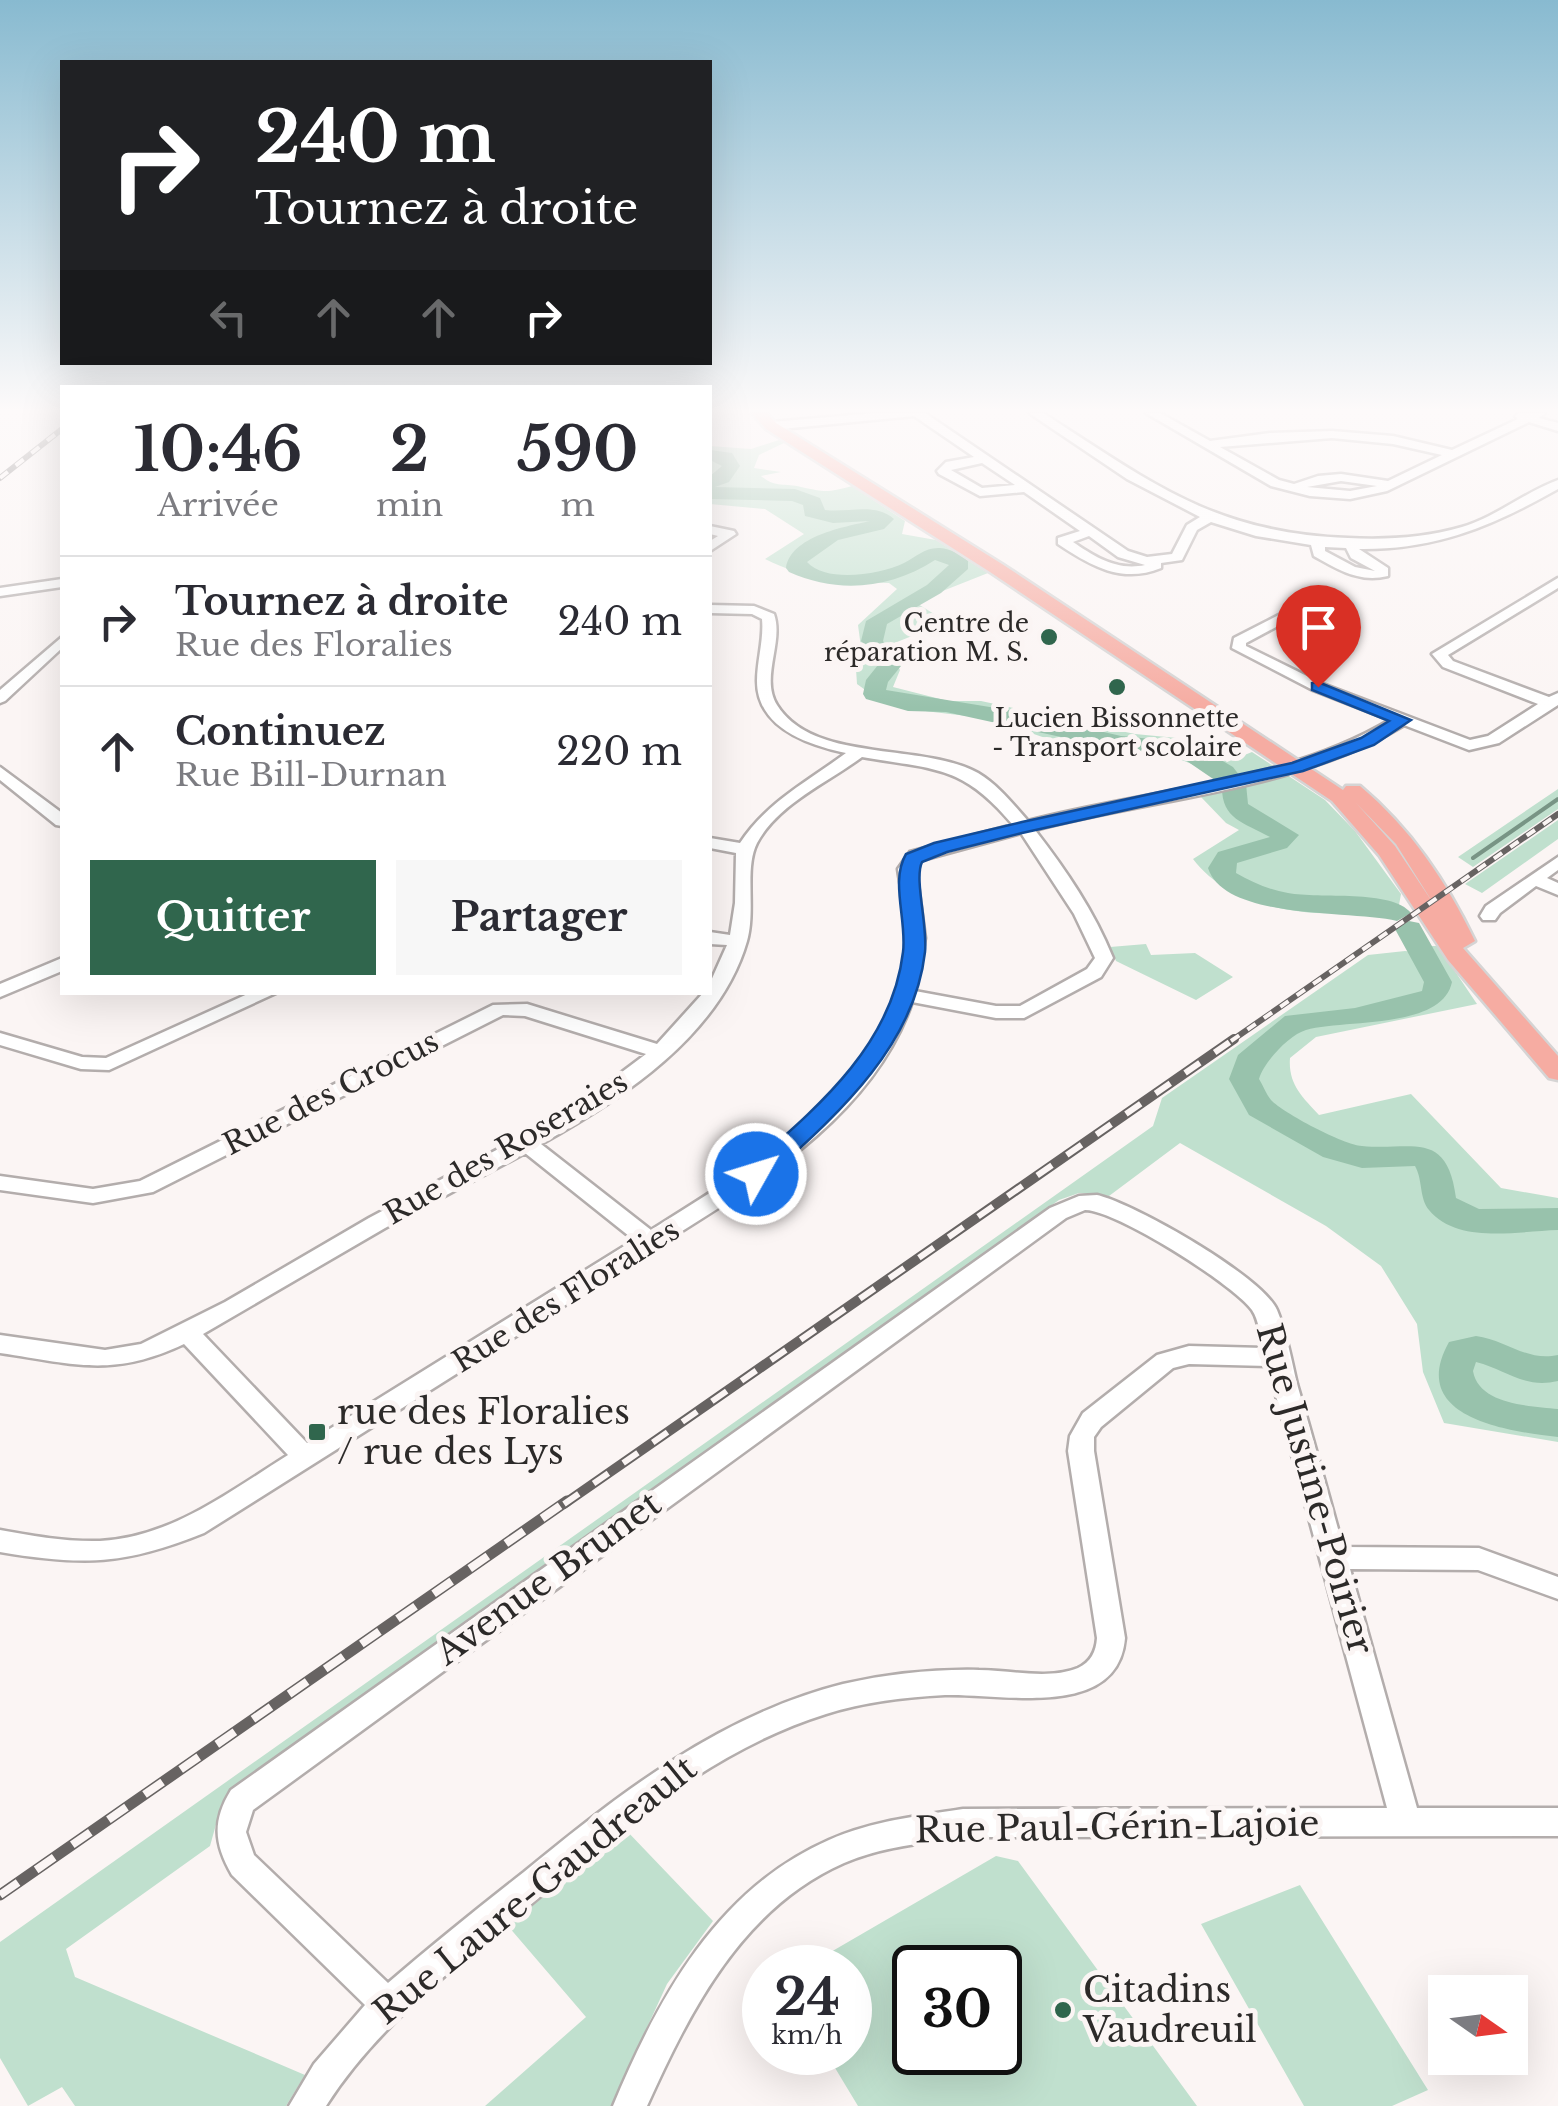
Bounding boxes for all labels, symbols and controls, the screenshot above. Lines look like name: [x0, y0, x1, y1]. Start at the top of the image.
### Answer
text: 240 m: [255, 94, 496, 181]
icon: right: [90, 100, 220, 230]
text: Tournez à droite: [255, 180, 638, 236]
icon: left: [201, 290, 256, 345]
icon: ahead: [306, 290, 361, 345]
icon: ahead: [411, 290, 466, 345]
icon: right: [516, 290, 571, 345]
text: 10:46: [134, 413, 302, 487]
text: 2: [390, 413, 429, 487]
text: 590: [517, 413, 638, 487]
text: Arrivée: [157, 485, 279, 525]
text: min: [376, 485, 443, 525]
text: m: [560, 485, 595, 525]
text: Tournez à droite: [175, 578, 508, 625]
pin: [1276, 585, 1361, 688]
icon: right: [90, 594, 145, 649]
text: 240 m: [558, 598, 682, 645]
icon: arrive: [1291, 600, 1346, 655]
place label: Centre de réparation M. S.: [824, 608, 1029, 668]
text: Rue des Floralies: [175, 625, 453, 665]
marker: Centre de réparation M. S.: [1038, 626, 1060, 648]
marker: Lucien Bissonnette - Transport scolaire: [1106, 676, 1128, 698]
place label: Lucien Bissonnette - Transport scolaire: [992, 703, 1242, 763]
text: Continuez: [175, 708, 386, 755]
icon: ahead: [90, 724, 145, 779]
text: 220 m: [556, 728, 682, 775]
text: Rue Bill-Durnan: [175, 755, 447, 795]
button: Quitter: [90, 860, 376, 975]
button: Partager: [396, 860, 682, 975]
street label: Rue des Crocus: [217, 1022, 445, 1163]
street label: Rue des Roseraies: [377, 1063, 634, 1232]
position arrow: [704, 1122, 808, 1226]
street label: Rue des Floralies: [446, 1211, 686, 1380]
street label: Rue Justine-Poirier: [1248, 1319, 1383, 1659]
place label: rue des Floralies / rue des Lys: [337, 1390, 630, 1473]
marker: rue des Floralies / rue des Lys: [306, 1421, 328, 1443]
street label: Avenue Brunet: [426, 1482, 669, 1674]
street label: Rue Laure-Gaudreault: [365, 1746, 705, 2033]
street label: Rue Paul-Gérin-Lajoie: [914, 1801, 1320, 1852]
speed limit sign: 30: [892, 1945, 1022, 2075]
text: 24: [774, 1966, 840, 2029]
place label: Citadins Vaudreuil: [1082, 1968, 1257, 2051]
north arrow: [1428, 1975, 1528, 2075]
map controls: [1428, 1975, 1528, 2075]
marker: Citadins Vaudreuil: [1052, 1999, 1074, 2021]
text: km/h: [772, 2020, 842, 2051]

